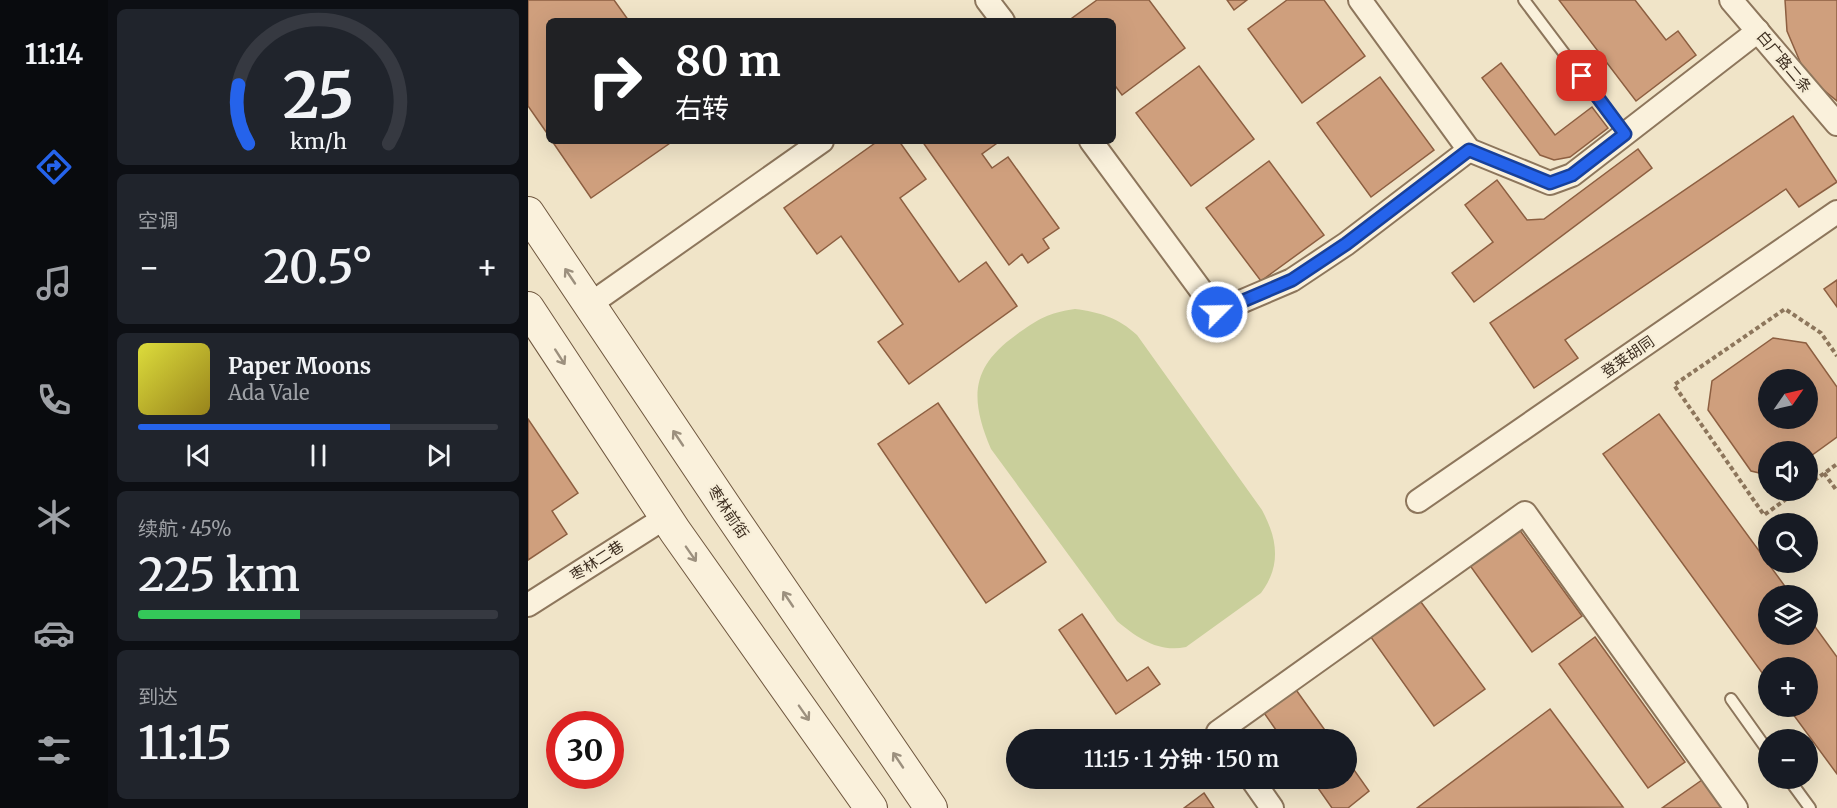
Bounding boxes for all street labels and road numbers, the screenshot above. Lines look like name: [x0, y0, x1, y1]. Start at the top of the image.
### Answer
street label: 白广路二条: [1753, 27, 1816, 97]
street label: 登莱胡同: [1598, 332, 1658, 382]
street label: 枣林前街: [704, 482, 753, 542]
street label: 枣林二巷: [566, 536, 627, 585]

